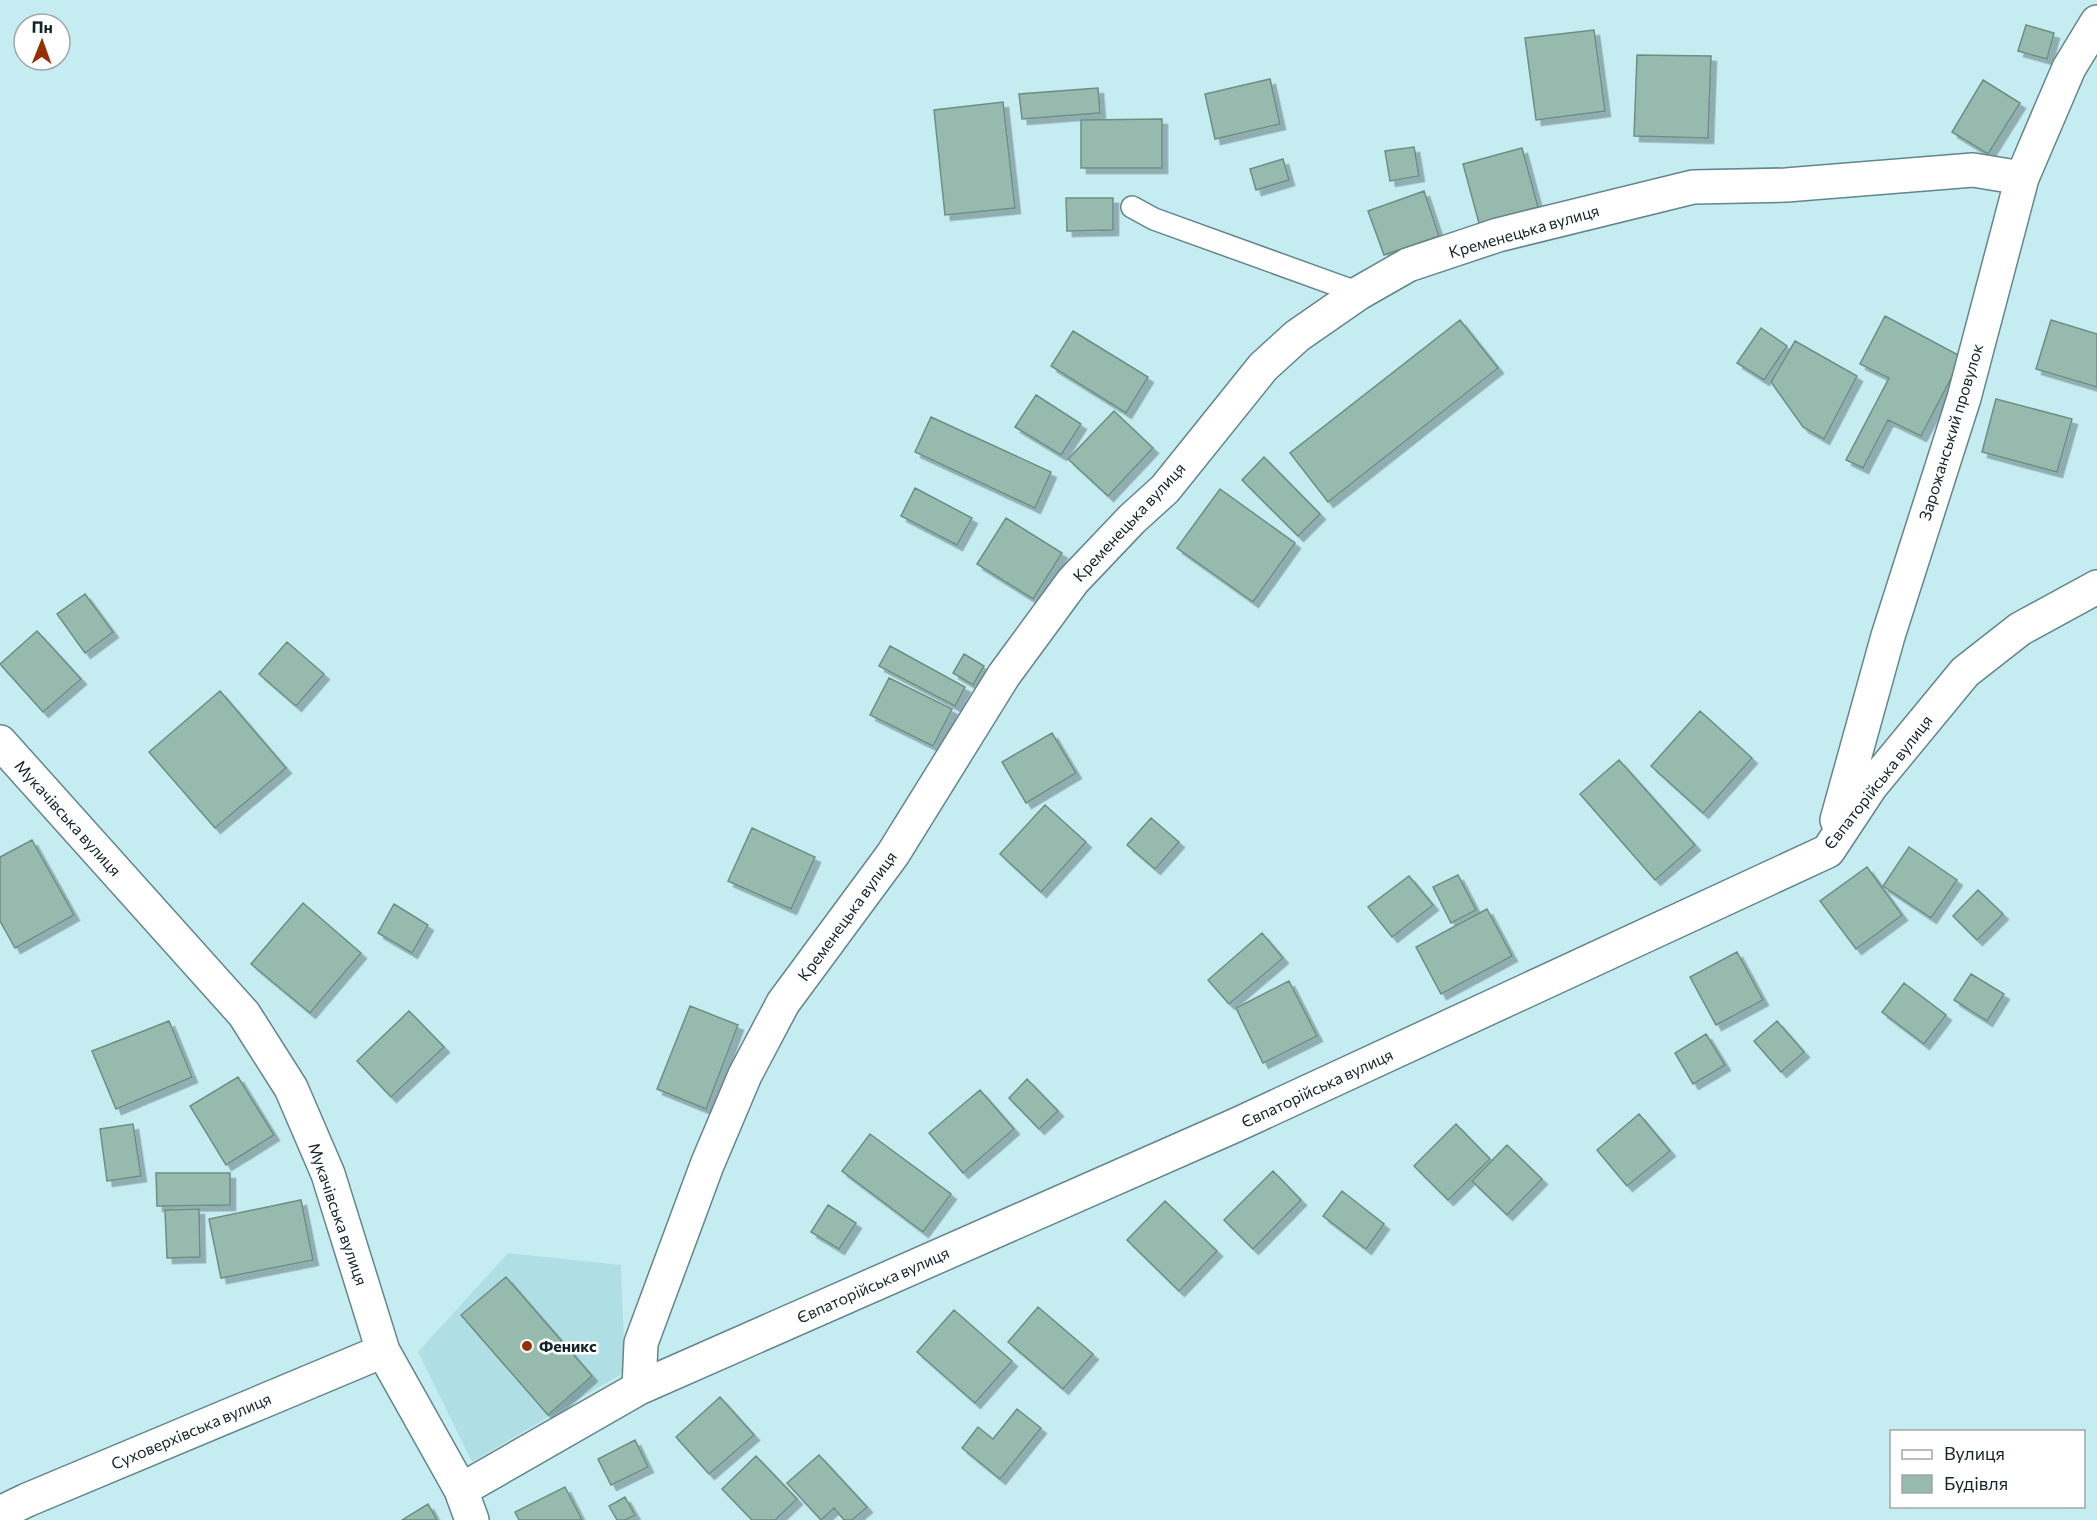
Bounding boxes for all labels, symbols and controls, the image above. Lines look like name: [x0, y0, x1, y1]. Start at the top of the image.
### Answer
north arrow: [12, 12, 72, 72]
text: Пн: [32, 17, 53, 36]
street label: Кременецька вулиця: [1446, 200, 1601, 261]
street label: Зарожанський провулок: [1915, 341, 1987, 523]
street label: Кременецька вулиця: [1069, 458, 1189, 585]
street label: Євпаторійська вулиця: [1819, 711, 1936, 853]
street label: Мукачівська вулиця: [11, 756, 125, 880]
street label: Кременецька вулиця: [793, 847, 900, 984]
street label: Євпаторійська вулиця: [1238, 1044, 1396, 1131]
street label: Мукачівська вулиця: [305, 1140, 372, 1288]
street label: Євпаторійська вулиця: [794, 1242, 952, 1327]
place label: Феникс: [539, 1336, 597, 1355]
marker: Феникс: [520, 1339, 534, 1353]
street label: Суховерхівська вулиця: [108, 1388, 274, 1473]
legend: [1890, 1430, 2085, 1508]
text: Вулиця: [1944, 1442, 2005, 1464]
text: Будівля: [1944, 1472, 2008, 1494]

